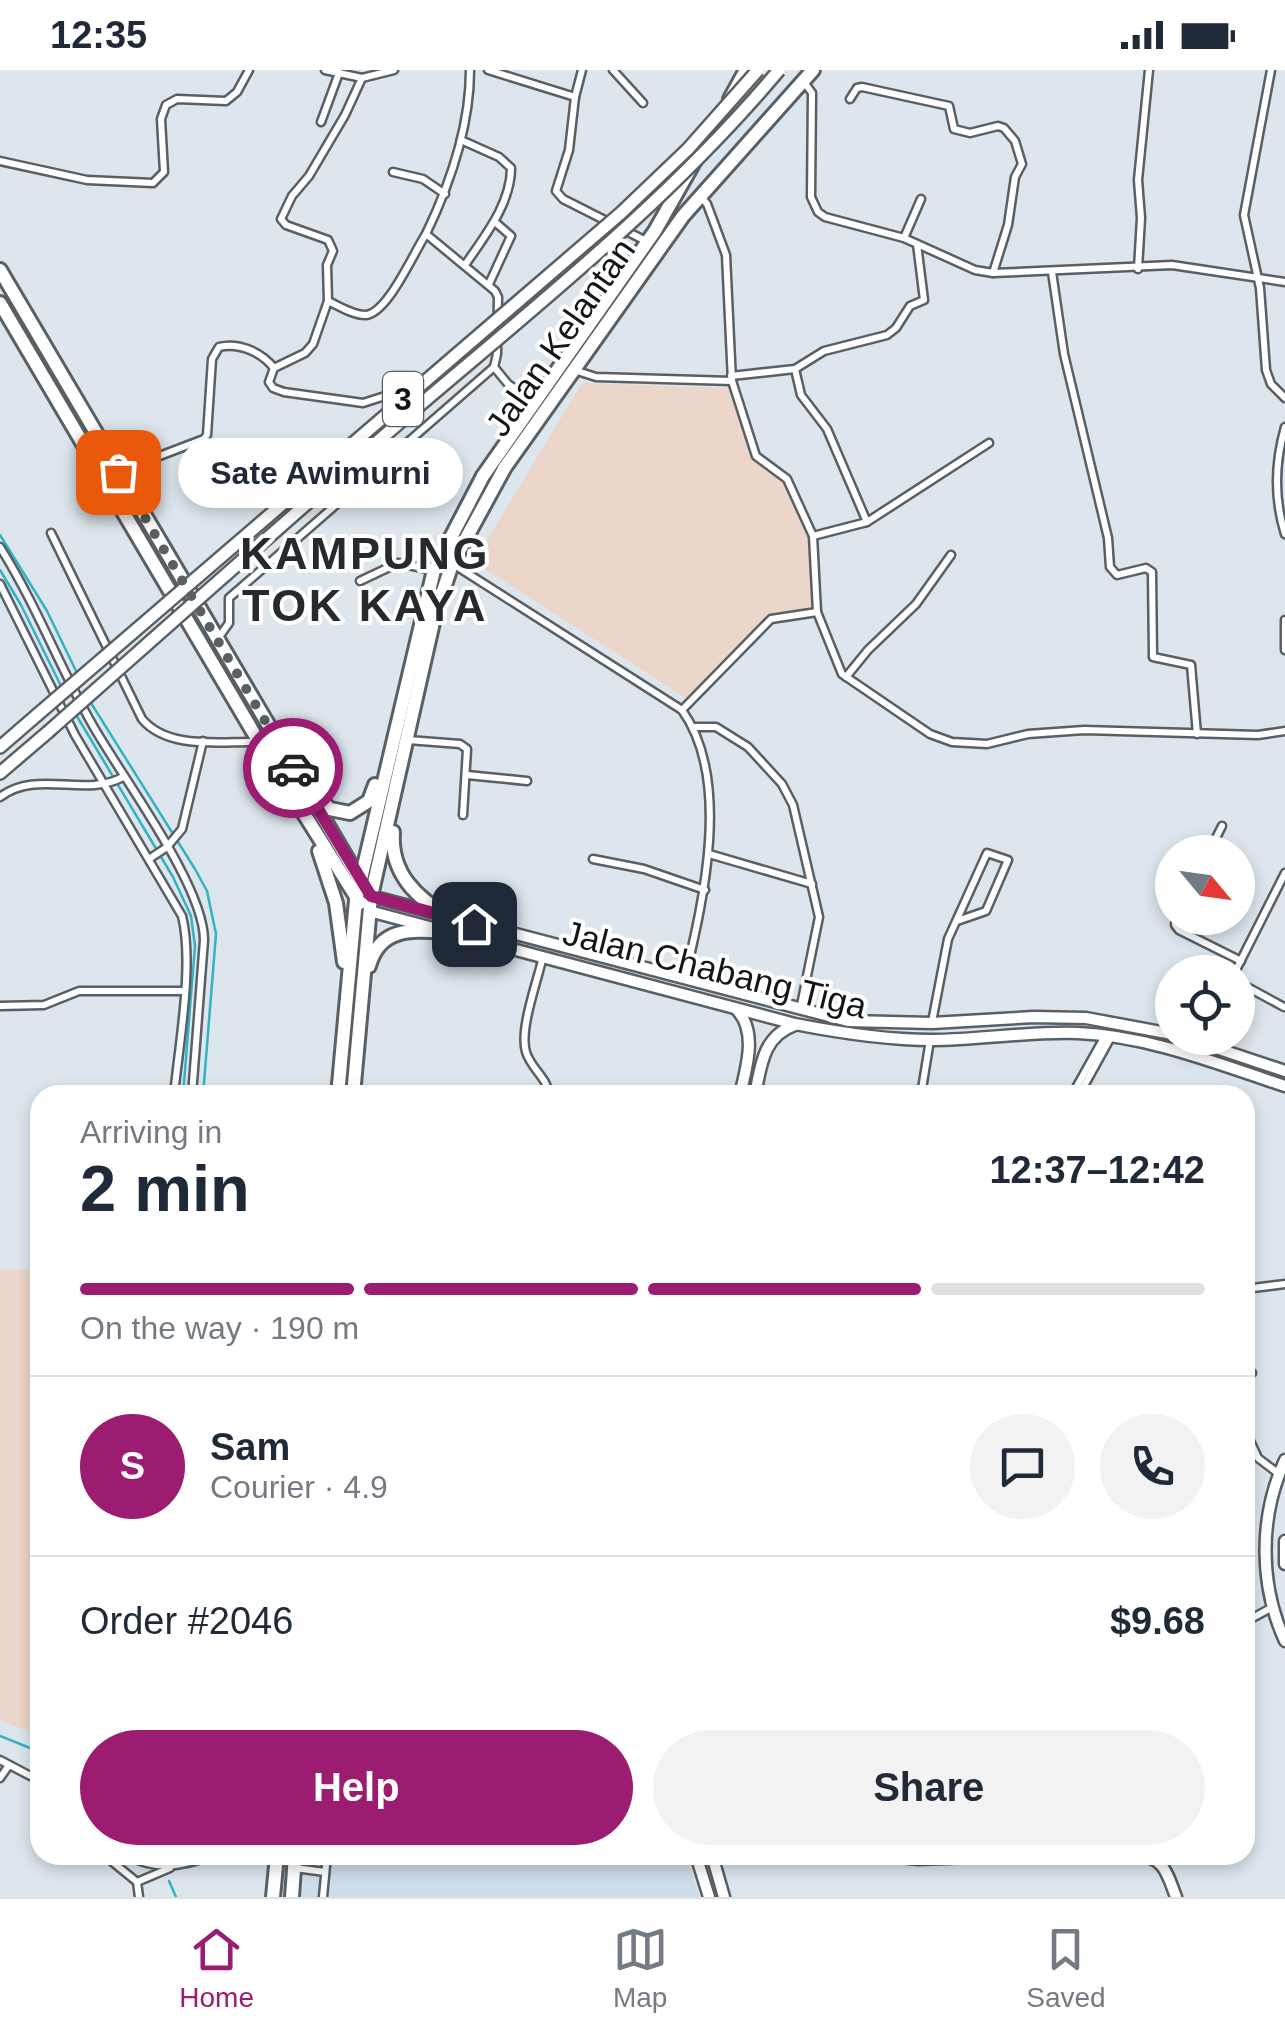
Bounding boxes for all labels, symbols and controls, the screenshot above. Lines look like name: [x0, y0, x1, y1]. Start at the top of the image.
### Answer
text: 12:35: [50, 14, 147, 56]
street label: Jalan Kelantan: [478, 231, 642, 443]
road number: 3: [383, 372, 423, 426]
pin: [76, 430, 161, 515]
callout: Sate Awimurni: [178, 437, 463, 507]
icon: bag: [91, 445, 146, 500]
text: Sate Awimurni: [210, 455, 431, 491]
district label: KAMPUNG TOK KAYA: [240, 528, 490, 631]
courier: [243, 718, 343, 818]
icon: car: [266, 741, 321, 796]
north arrow: [1155, 835, 1255, 935]
map controls: [1155, 835, 1255, 1055]
pin: [432, 882, 517, 967]
icon: home: [447, 897, 502, 952]
street label: Jalan Chabang Tiga: [559, 912, 871, 1026]
button: locate: [1155, 955, 1255, 1055]
text: Arriving in: [80, 1114, 222, 1150]
text: 12:37–12:42: [989, 1149, 1205, 1191]
text: 2 min: [80, 1152, 250, 1225]
text: On the way · 190 m: [80, 1310, 359, 1346]
button: chat: [970, 1414, 1075, 1519]
button: phone: [1100, 1414, 1205, 1519]
text: Sam: [210, 1426, 290, 1468]
text: S: [120, 1445, 145, 1487]
text: Courier · 4.9: [210, 1469, 388, 1505]
text: Order #2046: [80, 1600, 293, 1642]
text: $9.68: [1110, 1600, 1205, 1642]
button: Help: [80, 1730, 633, 1845]
button: Share: [653, 1730, 1205, 1845]
tab: Home: [179, 1922, 254, 2014]
tab: Map: [613, 1922, 668, 2014]
tab: Saved: [1026, 1922, 1106, 2014]

